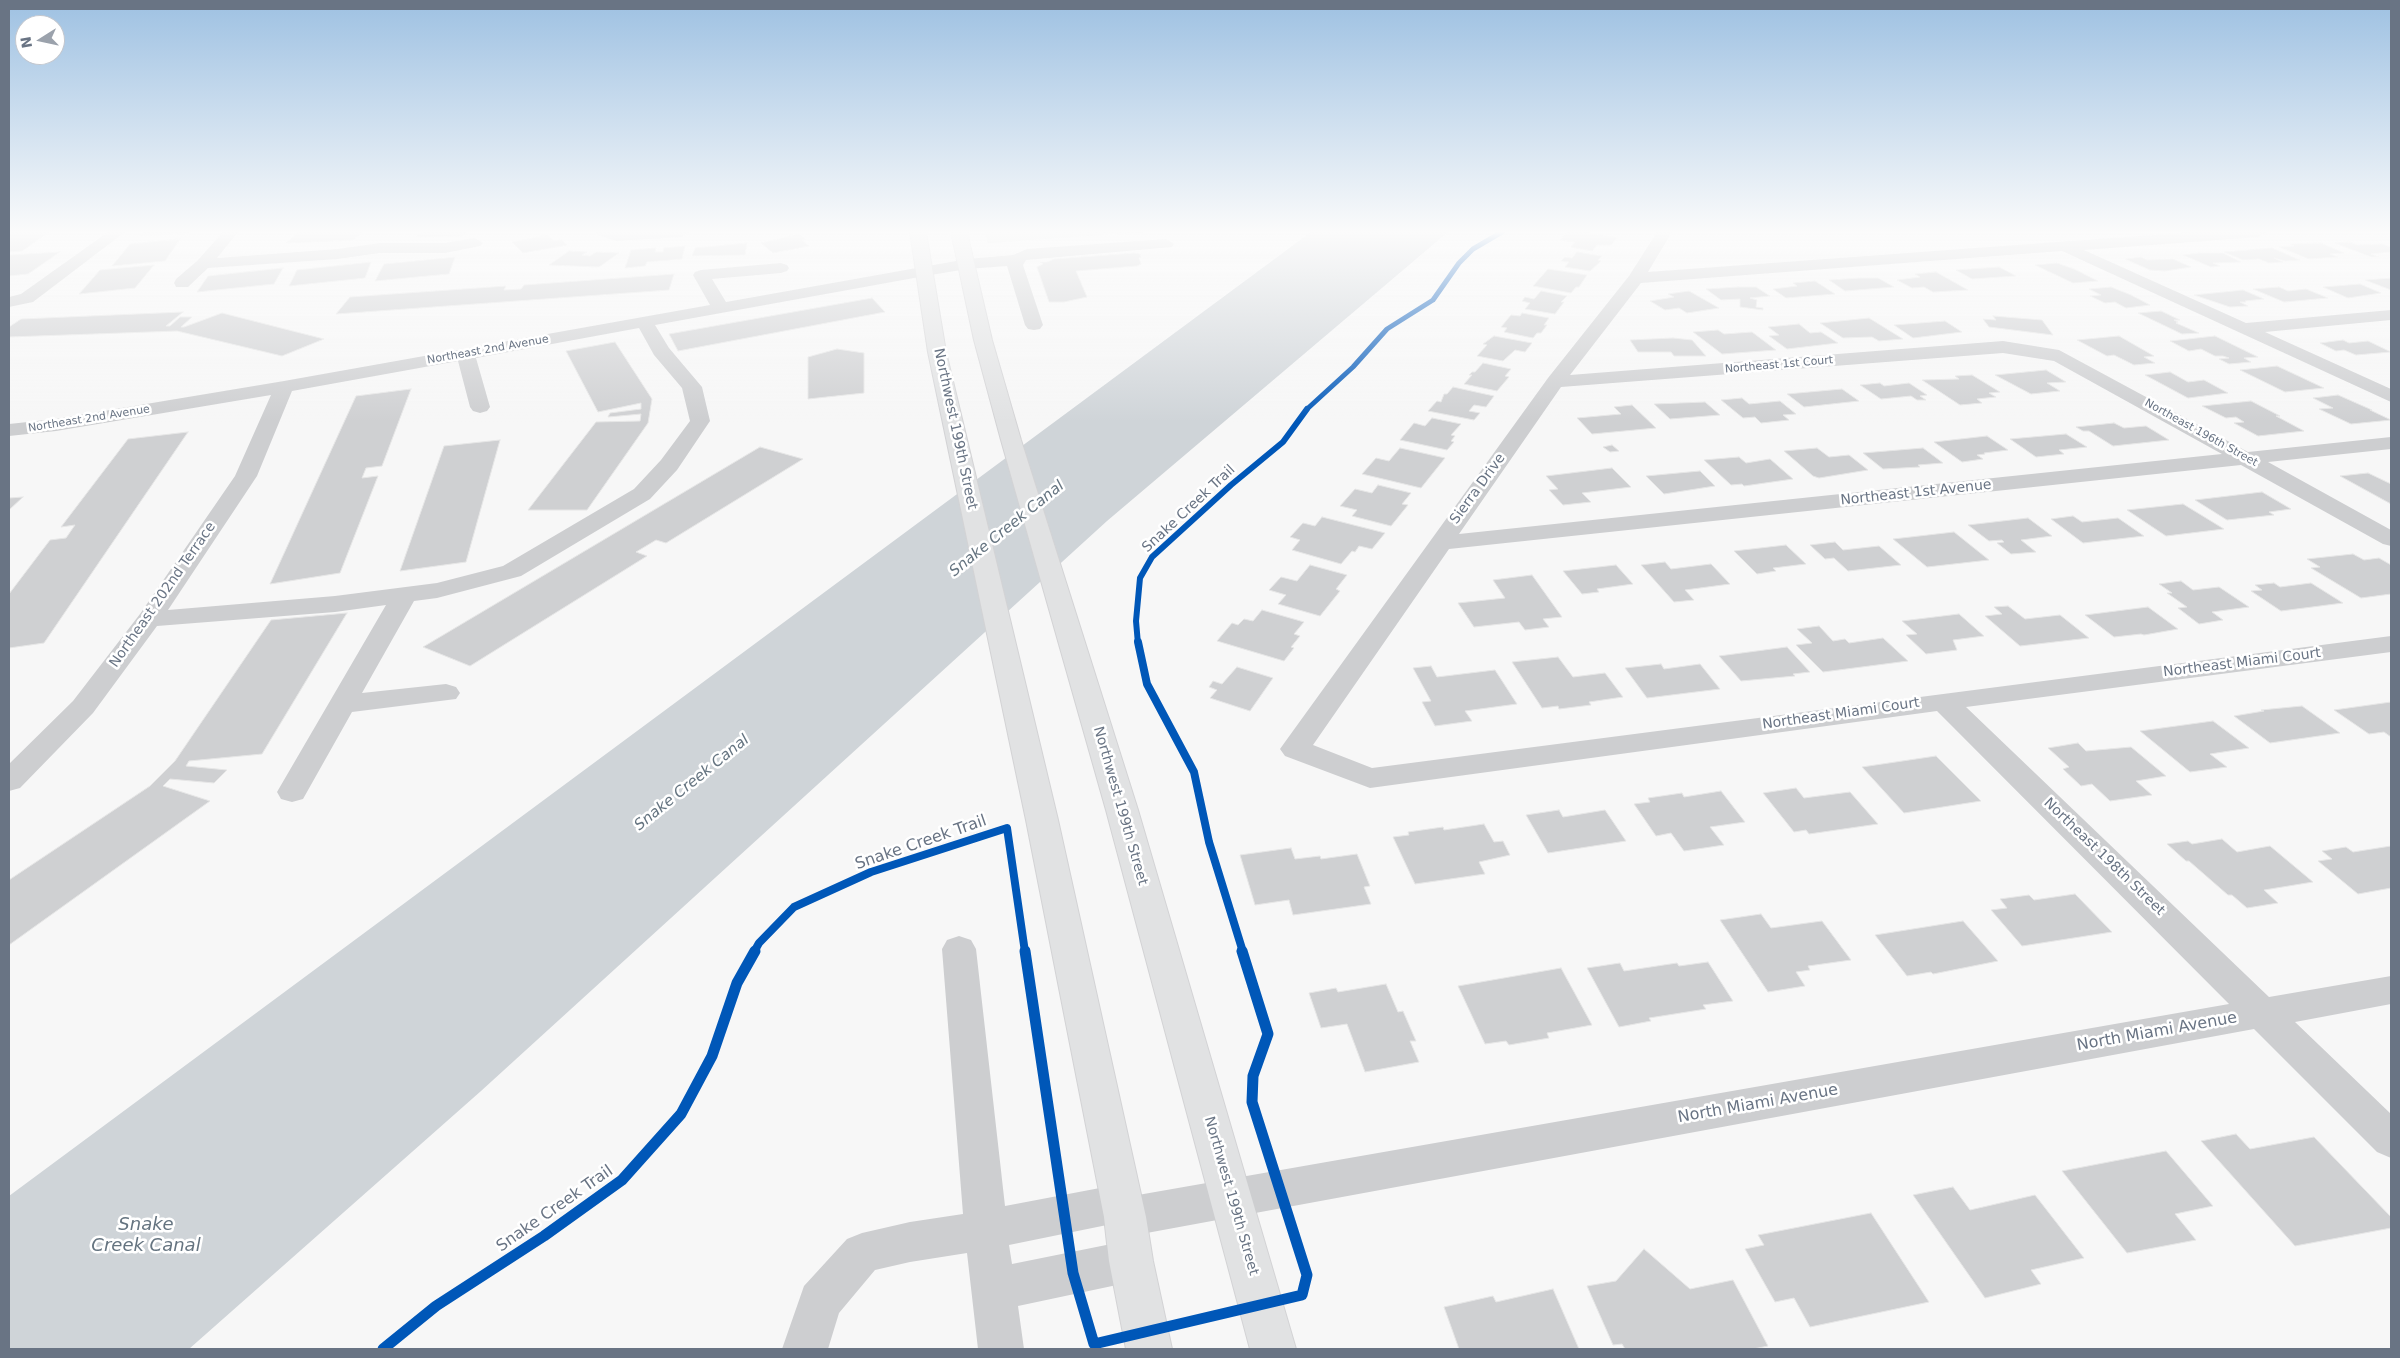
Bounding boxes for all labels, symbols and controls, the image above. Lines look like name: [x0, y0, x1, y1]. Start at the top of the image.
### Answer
north arrow: [15, 15, 65, 65]
text: N: [17, 35, 35, 50]
street label: Northeast 2nd Avenue: [426, 333, 550, 367]
street label: Northwest 199th Street: [930, 347, 980, 511]
street label: Northeast 1st Court: [1724, 354, 1834, 376]
street label: Northeast 196th Street: [2142, 396, 2260, 470]
street label: Northeast 2nd Avenue: [27, 403, 151, 435]
street label: Sierra Drive: [1447, 450, 1509, 528]
street label: Snake Creek Trail: [1139, 462, 1239, 556]
water label: Snake Creek Canal: [946, 477, 1068, 581]
street label: Northeast 1st Avenue: [1840, 477, 1992, 509]
street label: Northeast 202nd Terrace: [106, 519, 220, 671]
street label: Northeast Miami Court: [2162, 645, 2322, 681]
street label: Northeast Miami Court: [1761, 695, 1921, 733]
street label: Northwest 199th Street: [1089, 725, 1151, 887]
water label: Snake Creek Canal: [631, 731, 753, 835]
street label: Northeast 198th Street: [2040, 795, 2168, 919]
street label: Snake Creek Trail: [853, 811, 989, 875]
street label: North Miami Avenue: [2075, 1008, 2239, 1056]
street label: North Miami Avenue: [1676, 1080, 1840, 1128]
street label: Northwest 199th Street: [1200, 1115, 1262, 1277]
street label: Snake Creek Trail: [493, 1162, 617, 1256]
water label: Snake Creek Canal: [91, 1214, 201, 1256]

